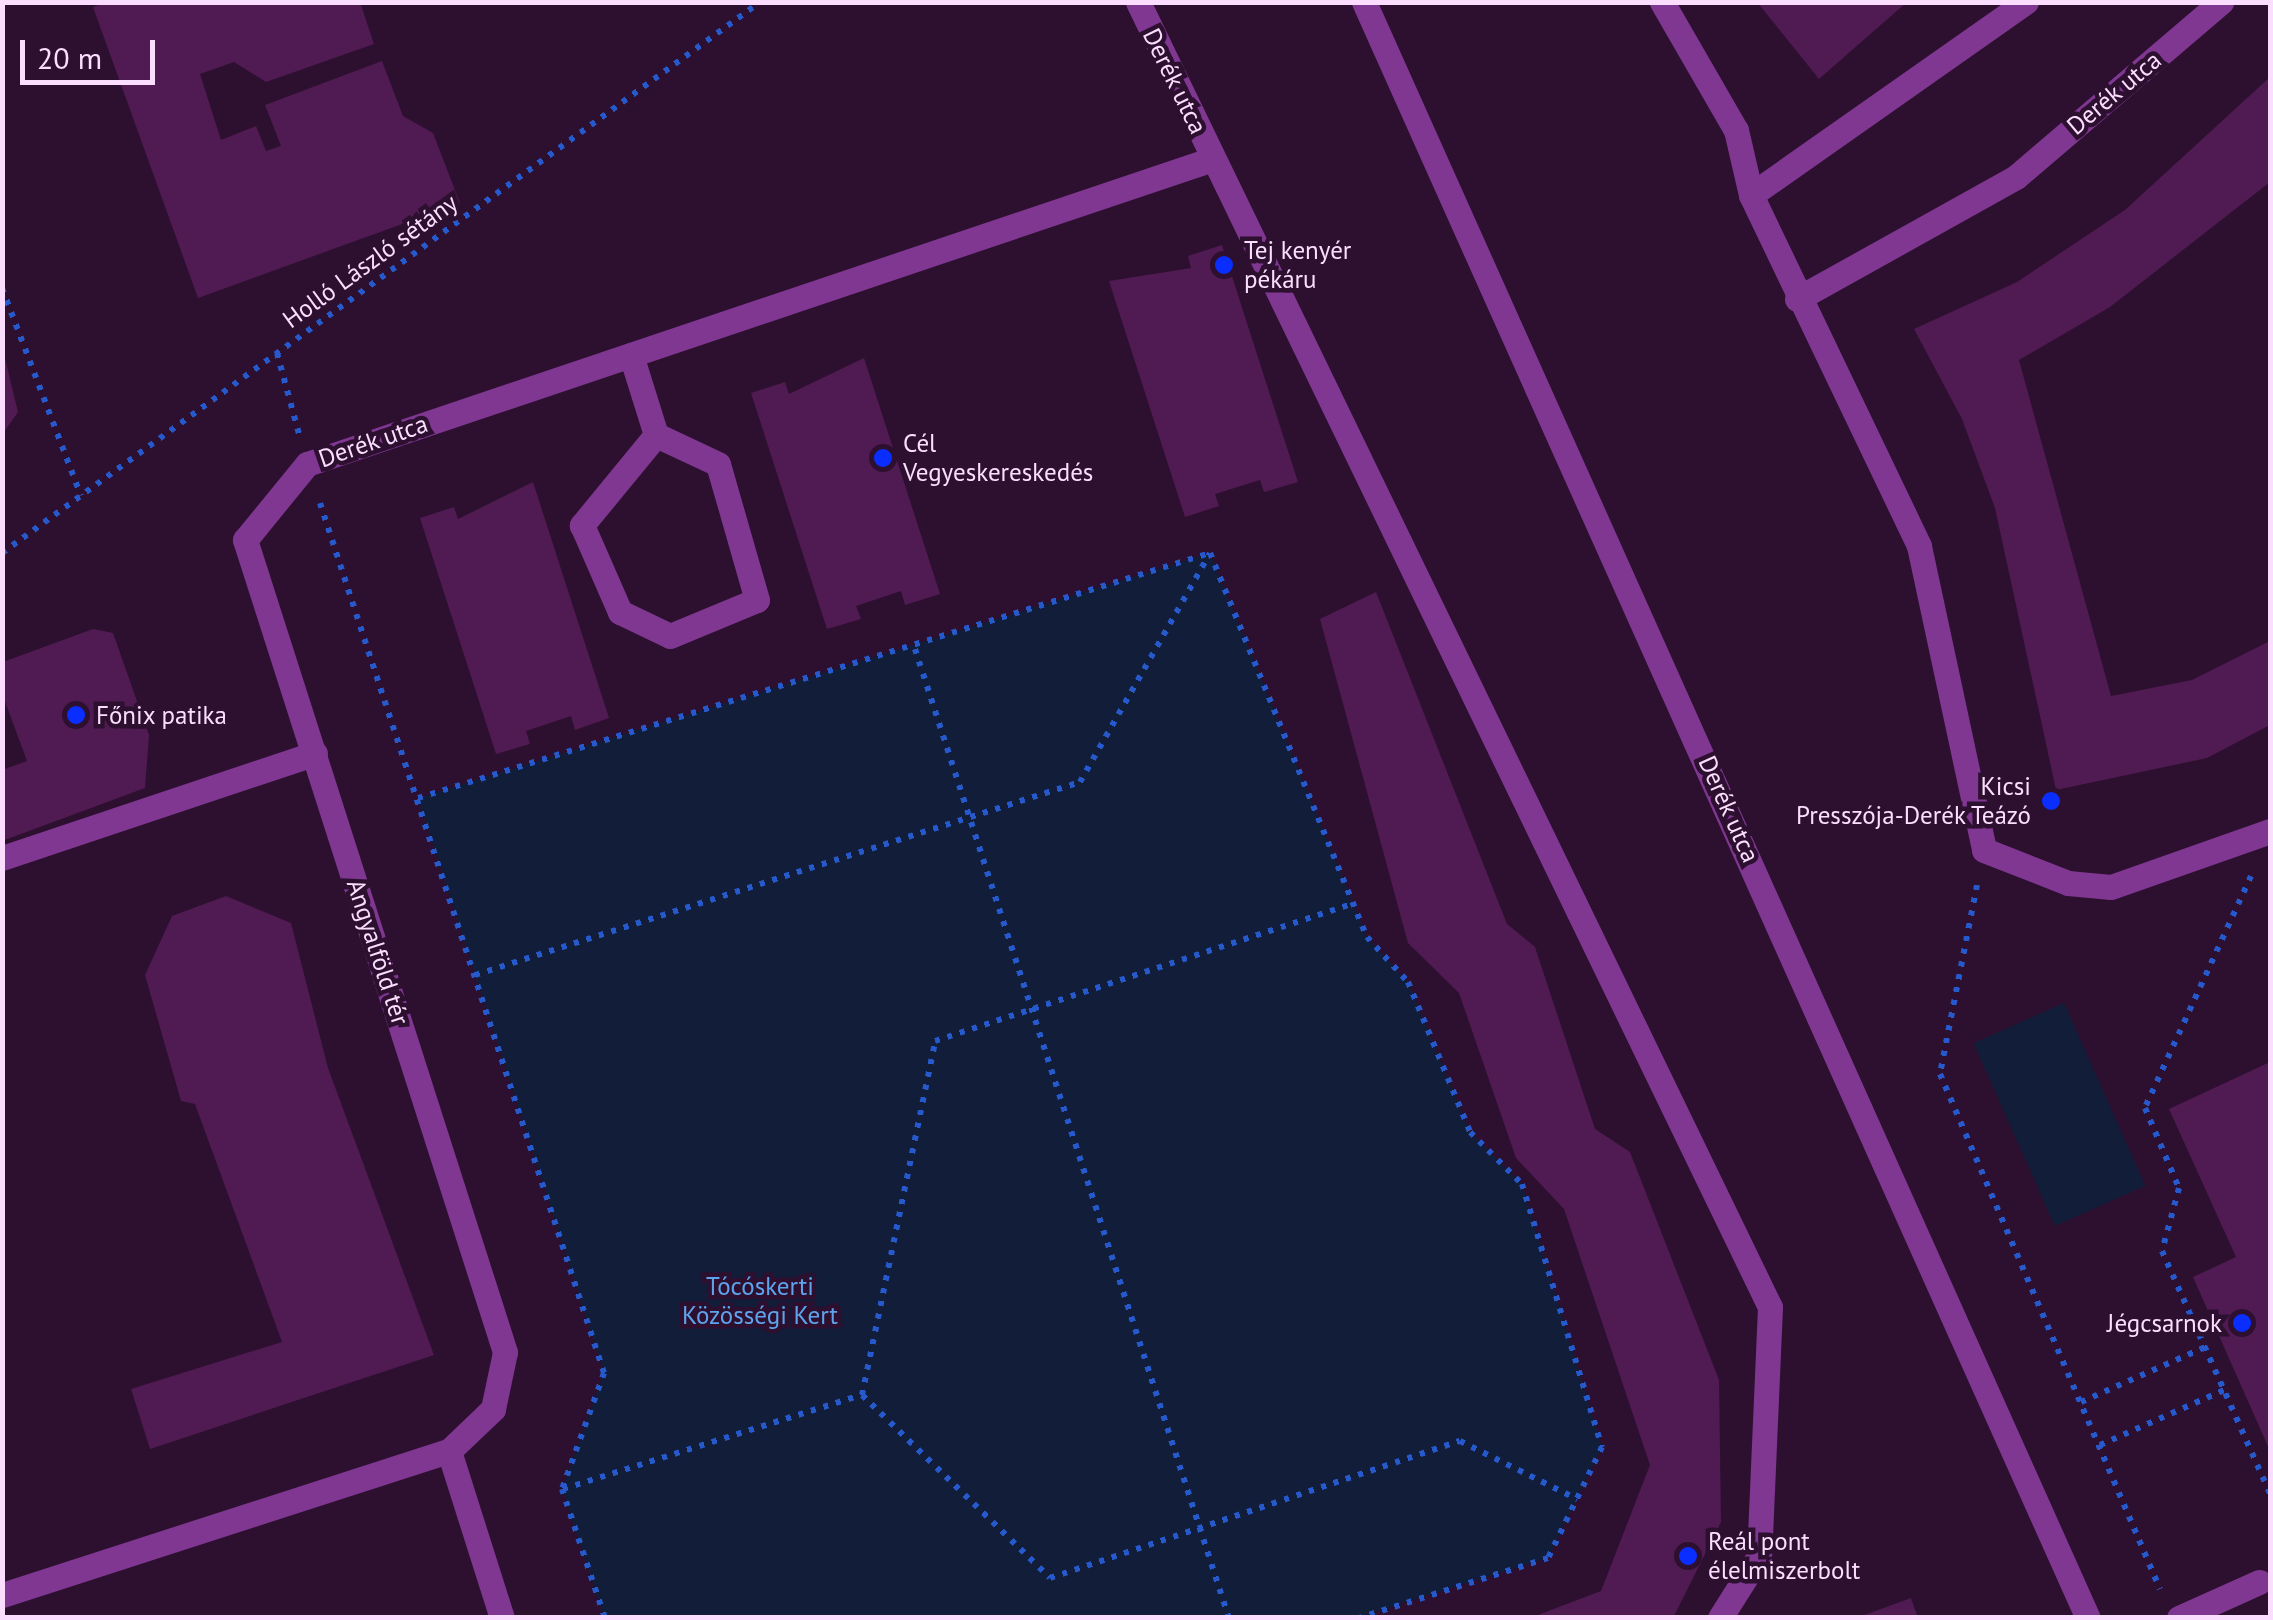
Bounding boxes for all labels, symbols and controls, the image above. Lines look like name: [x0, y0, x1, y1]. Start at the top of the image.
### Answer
scale bar: [25, 20, 160, 82]
street label: Derék utca: [1136, 23, 1214, 139]
text: 20 m: [37, 38, 102, 77]
street label: Derék utca: [2061, 45, 2167, 141]
street label: Holló László sétány: [277, 188, 463, 334]
place label: Tej kenyér pékáru: [1244, 236, 1351, 295]
marker: Tej kenyér pékáru: [1213, 254, 1235, 276]
street label: Derék utca: [314, 408, 432, 474]
place label: Cél Vegyeskereskedés: [903, 429, 1093, 488]
marker: Cél Vegyeskereskedés: [872, 447, 894, 469]
place label: Főnix patika: [96, 700, 228, 730]
marker: Főnix patika: [65, 704, 87, 726]
street label: Derék utca: [1692, 751, 1766, 867]
place label: Kicsi Presszója-Derék Teázó: [1795, 772, 2031, 831]
marker: Kicsi Presszója-Derék Teázó: [2040, 790, 2062, 812]
street label: Angyalföld tér: [340, 876, 416, 1028]
park label: Tócóskerti Közösségi Kert: [682, 1272, 838, 1331]
place label: Jégcsarnok: [2107, 1308, 2222, 1338]
marker: Jégcsarnok: [2231, 1312, 2253, 1334]
place label: Reál pont élelmiszerbolt: [1708, 1527, 1860, 1586]
marker: Reál pont élelmiszerbolt: [1677, 1545, 1699, 1567]

